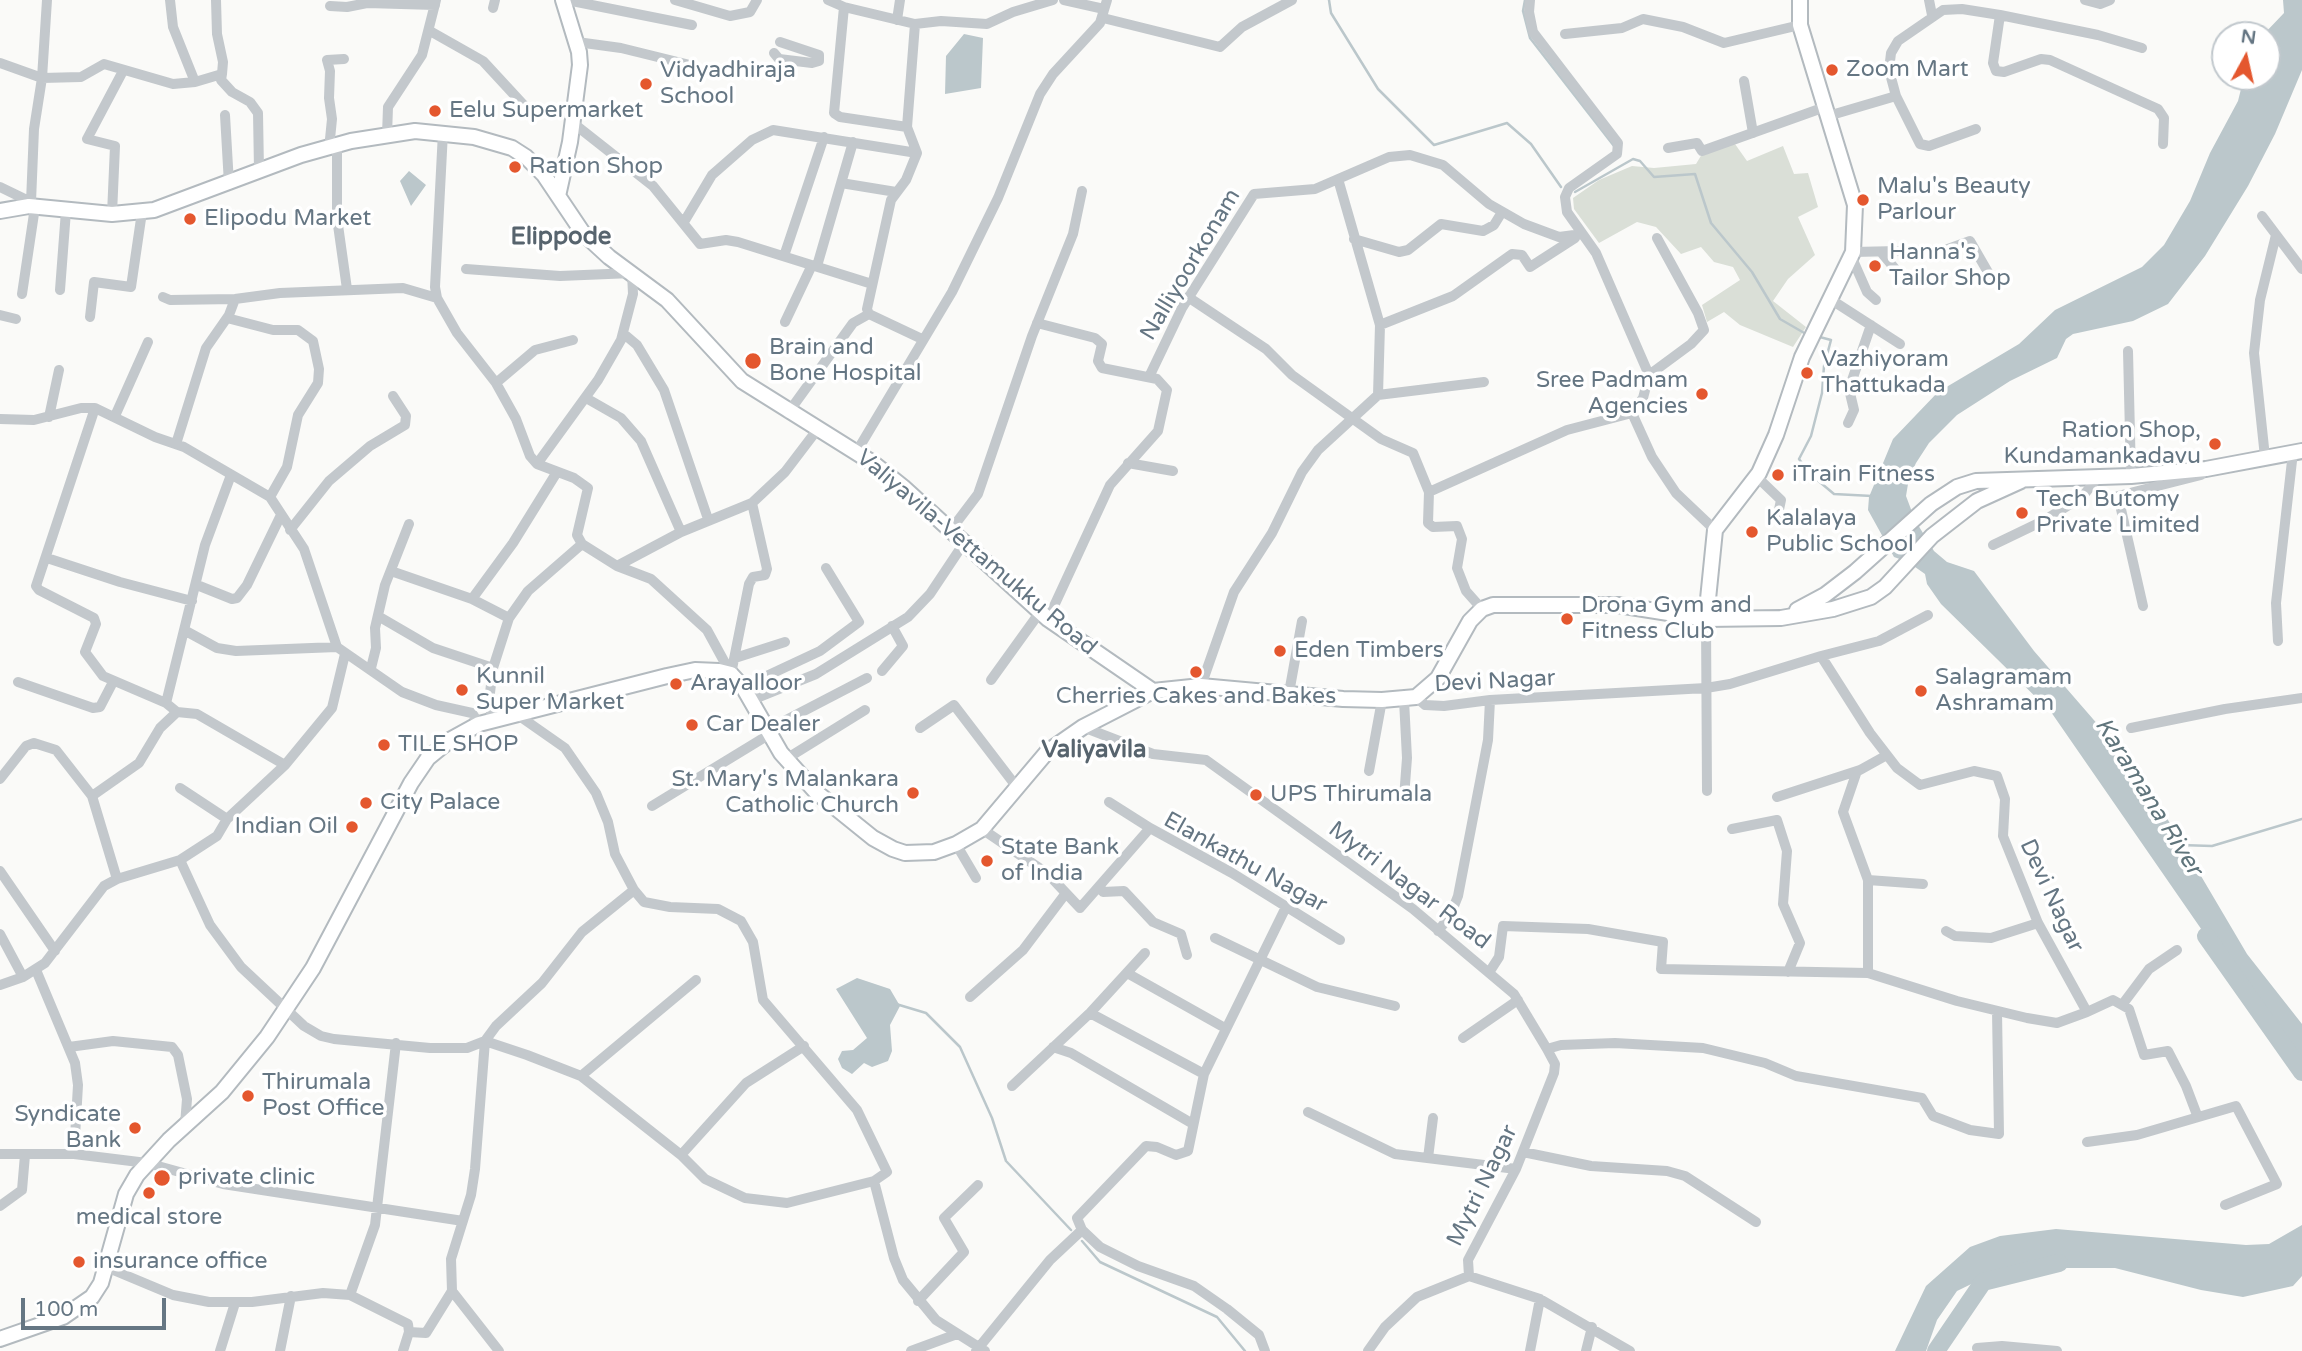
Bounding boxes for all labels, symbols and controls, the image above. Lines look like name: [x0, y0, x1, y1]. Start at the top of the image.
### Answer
north arrow: [2211, 21, 2281, 91]
text: N: [2240, 25, 2258, 49]
place label: Zoom Mart: [1846, 56, 1968, 84]
place label: Vidyadhiraja School: [660, 57, 796, 111]
marker: Zoom Mart: [1824, 62, 1840, 78]
marker: Vidyadhiraja School: [638, 76, 654, 92]
place label: Eelu Supermarket: [449, 97, 643, 125]
marker: Eelu Supermarket: [427, 103, 443, 119]
place label: Ration Shop: [529, 153, 663, 181]
marker: Ration Shop: [507, 159, 523, 175]
place label: Malu's Beauty Parlour: [1877, 173, 2031, 227]
street label: Nalliyoorkonam: [1135, 184, 1247, 346]
marker: Malu's Beauty Parlour: [1855, 192, 1871, 208]
place label: Elipodu Market: [204, 205, 371, 233]
marker: Elipodu Market: [182, 211, 198, 227]
district label: Elippode: [511, 224, 611, 252]
place label: Hanna's Tailor Shop: [1889, 239, 2011, 293]
marker: Hanna's Tailor Shop: [1867, 258, 1883, 274]
place label: Brain and Bone Hospital: [769, 334, 922, 388]
place label: Vazhiyoram Thattukada: [1821, 346, 1949, 400]
marker: Brain and Bone Hospital: [743, 351, 763, 371]
marker: Vazhiyoram Thattukada: [1799, 365, 1815, 381]
place label: Sree Padmam Agencies: [1536, 367, 1688, 421]
marker: Sree Padmam Agencies: [1694, 386, 1710, 402]
place label: Ration Shop, Kundamankadavu: [2003, 417, 2201, 471]
marker: Ration Shop, Kundamankadavu: [2207, 436, 2223, 452]
street label: Valiyavila-Vettamukku Road: [850, 444, 1102, 662]
place label: iTrain Fitness: [1792, 461, 1935, 489]
marker: iTrain Fitness: [1770, 467, 1786, 483]
place label: Tech Butomy Private Limited: [2036, 486, 2200, 540]
place label: Kalalaya Public School: [1766, 505, 1914, 559]
marker: Tech Butomy Private Limited: [2014, 505, 2030, 521]
marker: Kalalaya Public School: [1744, 524, 1760, 540]
place label: Drona Gym and Fitness Club: [1581, 592, 1752, 646]
marker: Drona Gym and Fitness Club: [1559, 611, 1575, 627]
place label: Eden Timbers: [1294, 637, 1444, 665]
marker: Eden Timbers: [1272, 643, 1288, 659]
place label: Kunnil Super Market: [476, 663, 624, 717]
marker: Cherries Cakes and Bakes: [1188, 664, 1204, 680]
place label: Salagramam Ashramam: [1935, 664, 2072, 718]
street label: Devi Nagar: [1434, 665, 1556, 699]
place label: Arayalloor: [690, 670, 802, 698]
marker: Arayalloor: [668, 676, 684, 692]
marker: Kunnil Super Market: [454, 682, 470, 698]
place label: Cherries Cakes and Bakes: [1056, 683, 1336, 711]
marker: Salagramam Ashramam: [1913, 683, 1929, 699]
place label: Car Dealer: [706, 711, 820, 739]
water label: Karamana River: [2088, 713, 2208, 881]
marker: Car Dealer: [684, 717, 700, 733]
place label: TILE SHOP: [398, 731, 518, 759]
marker: TILE SHOP: [376, 737, 392, 753]
district label: Valiyavila: [1042, 737, 1146, 765]
place label: St. Mary's Malankara Catholic Church: [671, 766, 899, 820]
place label: UPS Thirumala: [1270, 781, 1432, 809]
marker: St. Mary's Malankara Catholic Church: [905, 785, 921, 801]
marker: UPS Thirumala: [1248, 787, 1264, 803]
place label: City Palace: [380, 789, 500, 817]
marker: City Palace: [358, 795, 374, 811]
street label: Elankathu Nagar: [1158, 807, 1332, 919]
place label: Indian Oil: [235, 813, 338, 841]
street label: Mytri Nagar Road: [1323, 816, 1495, 956]
marker: Indian Oil: [344, 819, 360, 835]
place label: State Bank of India: [1001, 834, 1119, 888]
street label: Devi Nagar: [2013, 835, 2089, 957]
marker: State Bank of India: [979, 853, 995, 869]
place label: Thirumala Post Office: [262, 1069, 384, 1123]
marker: Thirumala Post Office: [240, 1088, 256, 1104]
place label: Syndicate Bank: [14, 1101, 121, 1155]
marker: Syndicate Bank: [127, 1120, 143, 1136]
street label: Mytri Nagar: [1442, 1121, 1524, 1251]
place label: private clinic: [178, 1164, 315, 1192]
marker: private clinic: [152, 1168, 172, 1188]
marker: medical store: [141, 1185, 157, 1201]
place label: medical store: [76, 1204, 222, 1232]
place label: insurance office: [93, 1248, 267, 1276]
marker: insurance office: [71, 1254, 87, 1270]
scale bar: [24, 1284, 170, 1328]
text: 100 m: [34, 1297, 98, 1322]

